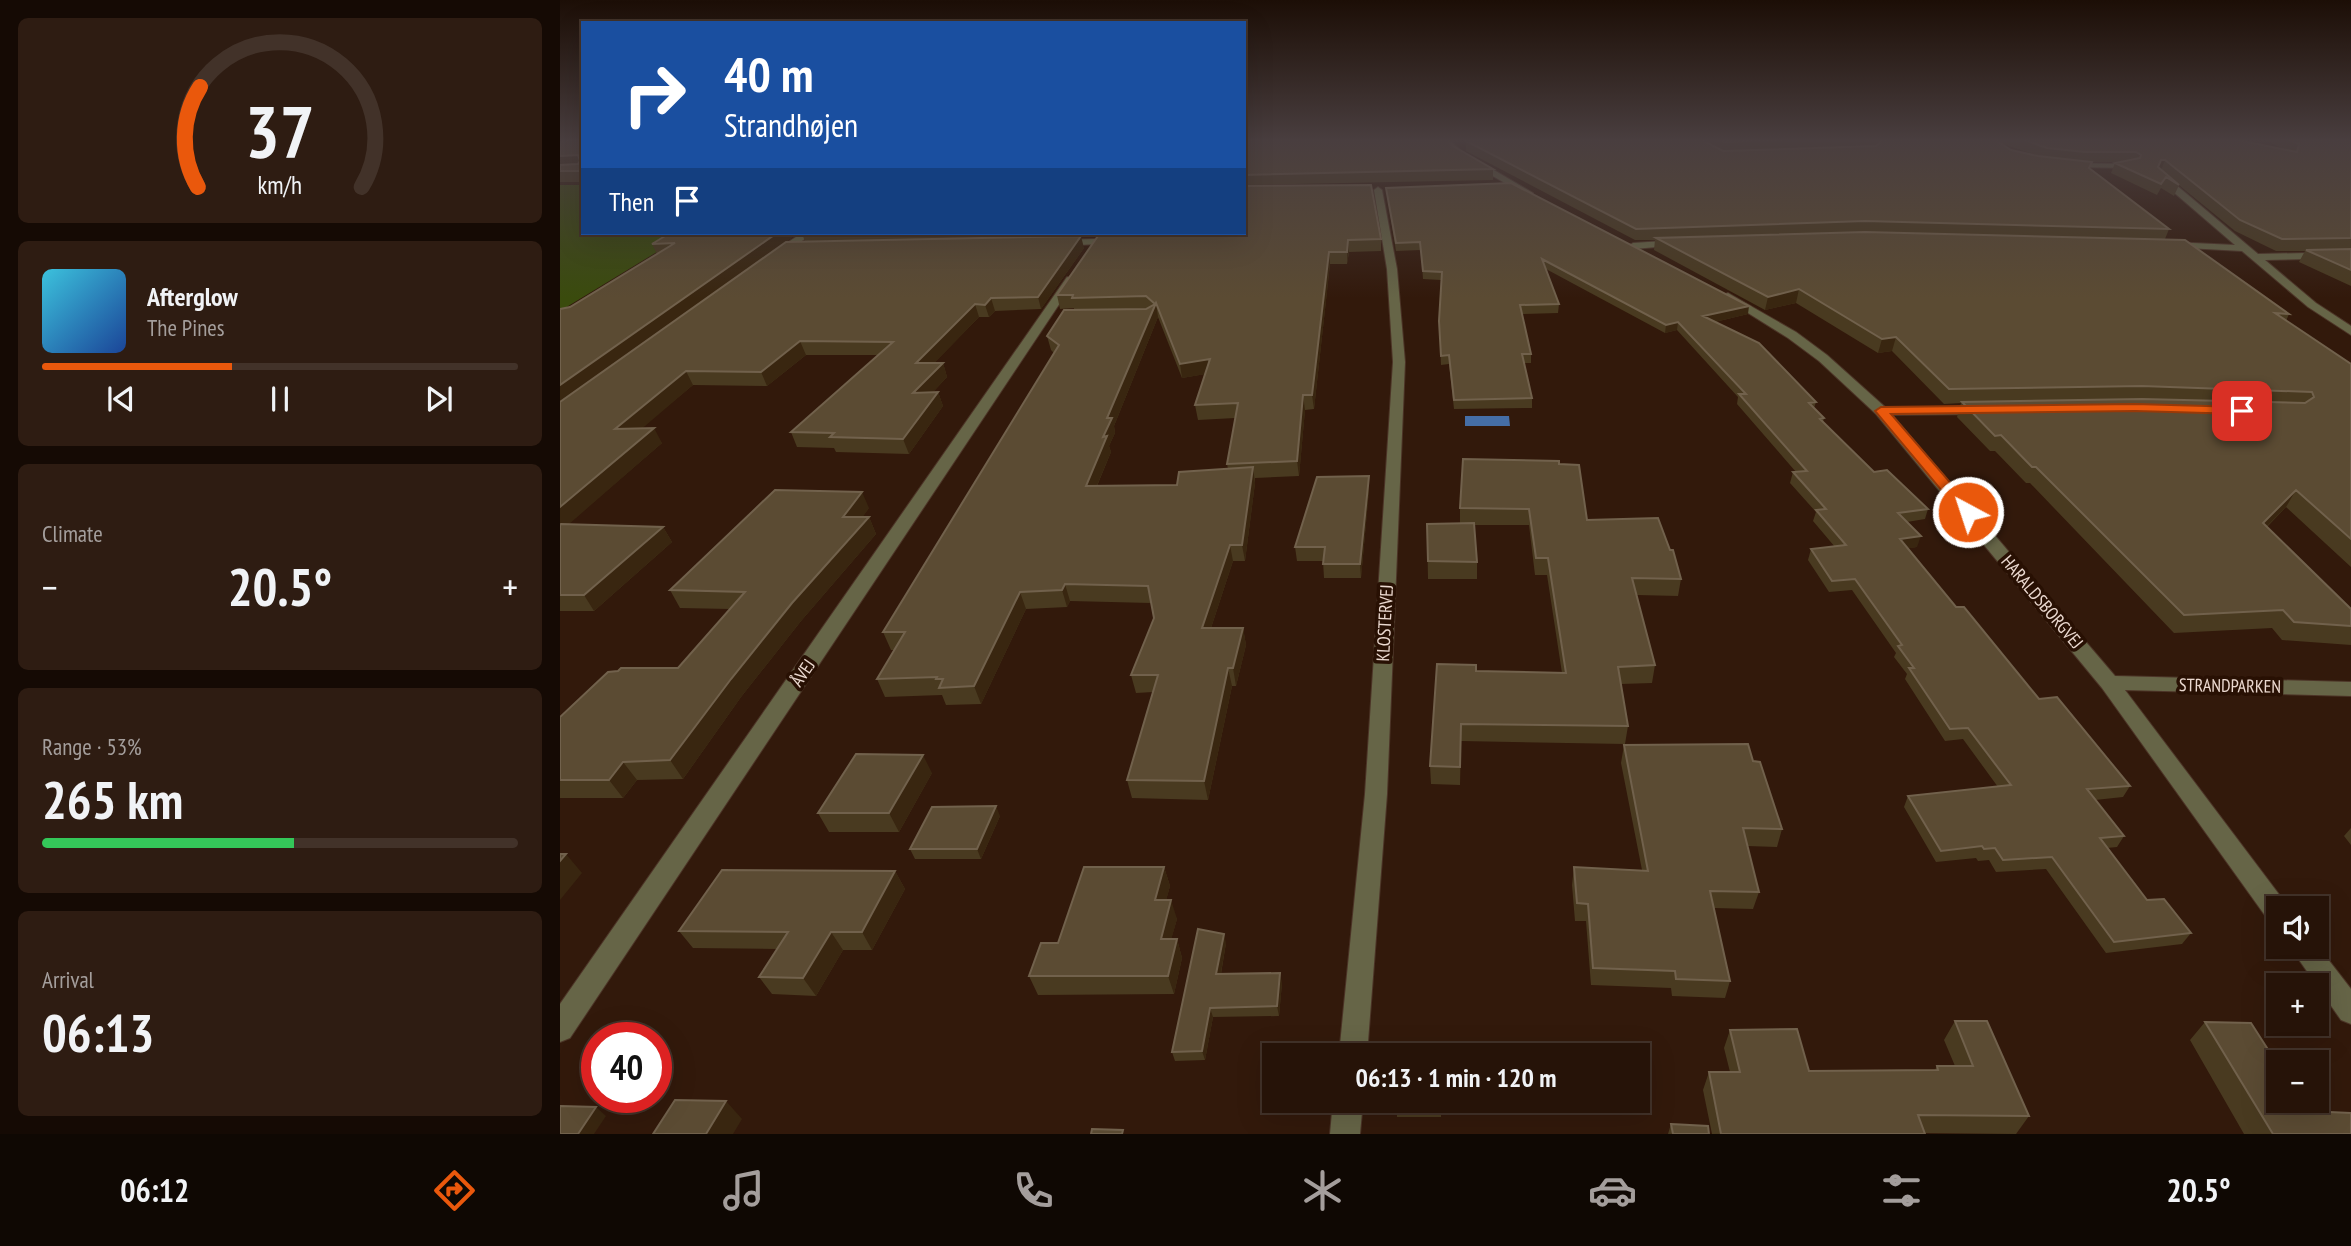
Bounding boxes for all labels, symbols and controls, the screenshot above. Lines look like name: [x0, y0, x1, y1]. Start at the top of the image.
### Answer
text: 40 m: [724, 42, 813, 106]
icon: right: [609, 49, 700, 140]
text: 37: [245, 83, 315, 177]
text: Strandhøjen: [724, 104, 858, 146]
text: km/h: [258, 168, 302, 200]
icon: arrive: [668, 182, 706, 220]
text: Then: [609, 185, 654, 218]
text: Afterglow: [147, 280, 238, 313]
text: The Pines: [147, 313, 225, 342]
icon: previous: [102, 380, 140, 418]
icon: pause: [261, 380, 299, 418]
icon: next: [420, 380, 458, 418]
pin: [2212, 381, 2272, 441]
icon: arrive: [2223, 392, 2261, 430]
position arrow: [1931, 475, 2005, 549]
text: Climate: [42, 519, 103, 548]
street label: HARALDSBORGVEJ: [1997, 550, 2088, 653]
text: 20.5°: [228, 553, 332, 620]
text: −: [42, 562, 58, 611]
text: +: [502, 562, 518, 611]
street label: KLOSTERVEJ: [1371, 584, 1398, 662]
street label: ÅVEJ: [785, 655, 820, 691]
street label: STRANDPARKEN: [2179, 673, 2281, 698]
text: Range · 53%: [42, 732, 142, 761]
text: 265 km: [42, 766, 183, 833]
map controls: [2266, 896, 2329, 1113]
button: sound: [2266, 896, 2329, 959]
text: Arrival: [42, 965, 94, 994]
button: +: [2266, 973, 2329, 1036]
text: 06:13: [42, 999, 154, 1066]
speed limit sign: 40: [581, 1022, 672, 1113]
button: −: [2266, 1050, 2329, 1113]
text: 06:13 · 1 min · 120 m: [1356, 1061, 1556, 1094]
icon: directions: [430, 1166, 479, 1215]
icon: music: [719, 1166, 768, 1215]
icon: phone: [1009, 1166, 1058, 1215]
icon: climate: [1298, 1166, 1347, 1215]
icon: car: [1588, 1166, 1637, 1215]
icon: filters: [1877, 1166, 1926, 1215]
text: 06:12: [120, 1169, 189, 1211]
text: 20.5°: [2166, 1169, 2231, 1211]

